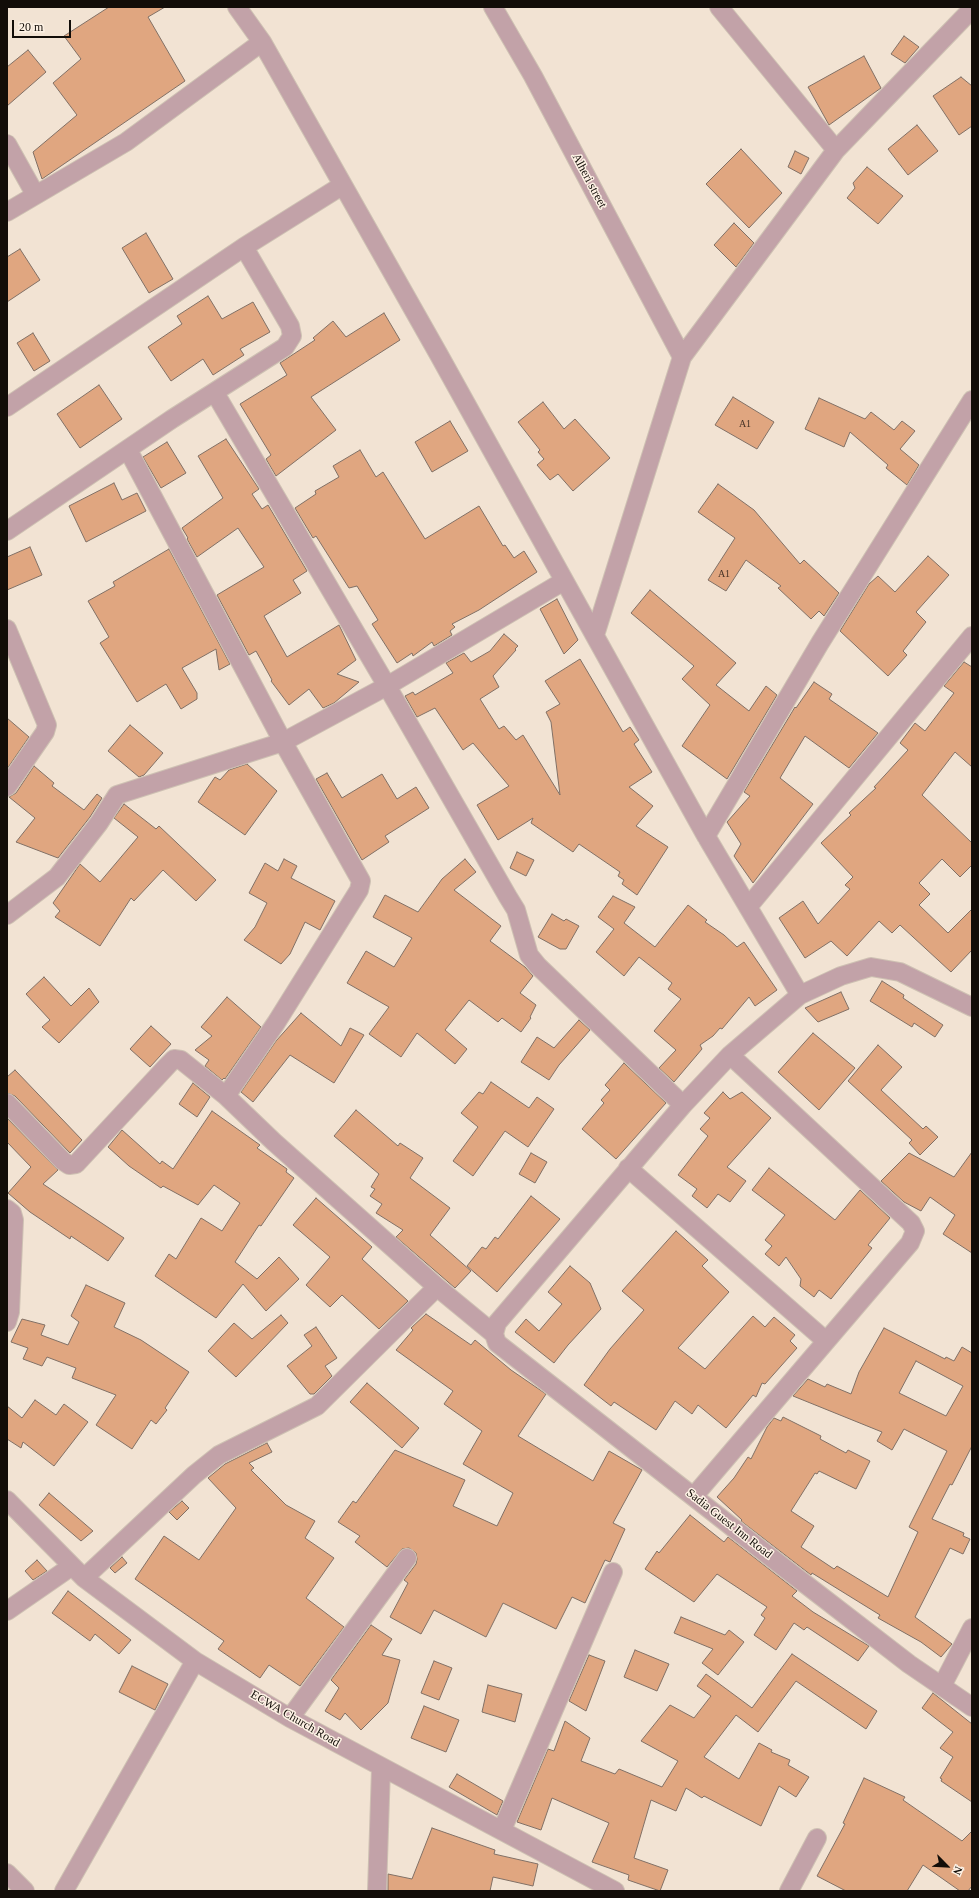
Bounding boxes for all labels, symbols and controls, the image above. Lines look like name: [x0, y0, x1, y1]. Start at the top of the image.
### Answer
scale bar: [14, 12, 73, 38]
text: 20 m: [19, 20, 43, 34]
street label: Alheri street: [569, 151, 609, 211]
house number: A1: [739, 418, 751, 430]
house number: A1: [718, 568, 730, 580]
street label: Sadia Guest Inn Road: [683, 1486, 775, 1562]
street label: ECWA Church Road: [248, 1688, 342, 1750]
north arrow: [927, 1846, 967, 1886]
text: N: [951, 1865, 965, 1877]

